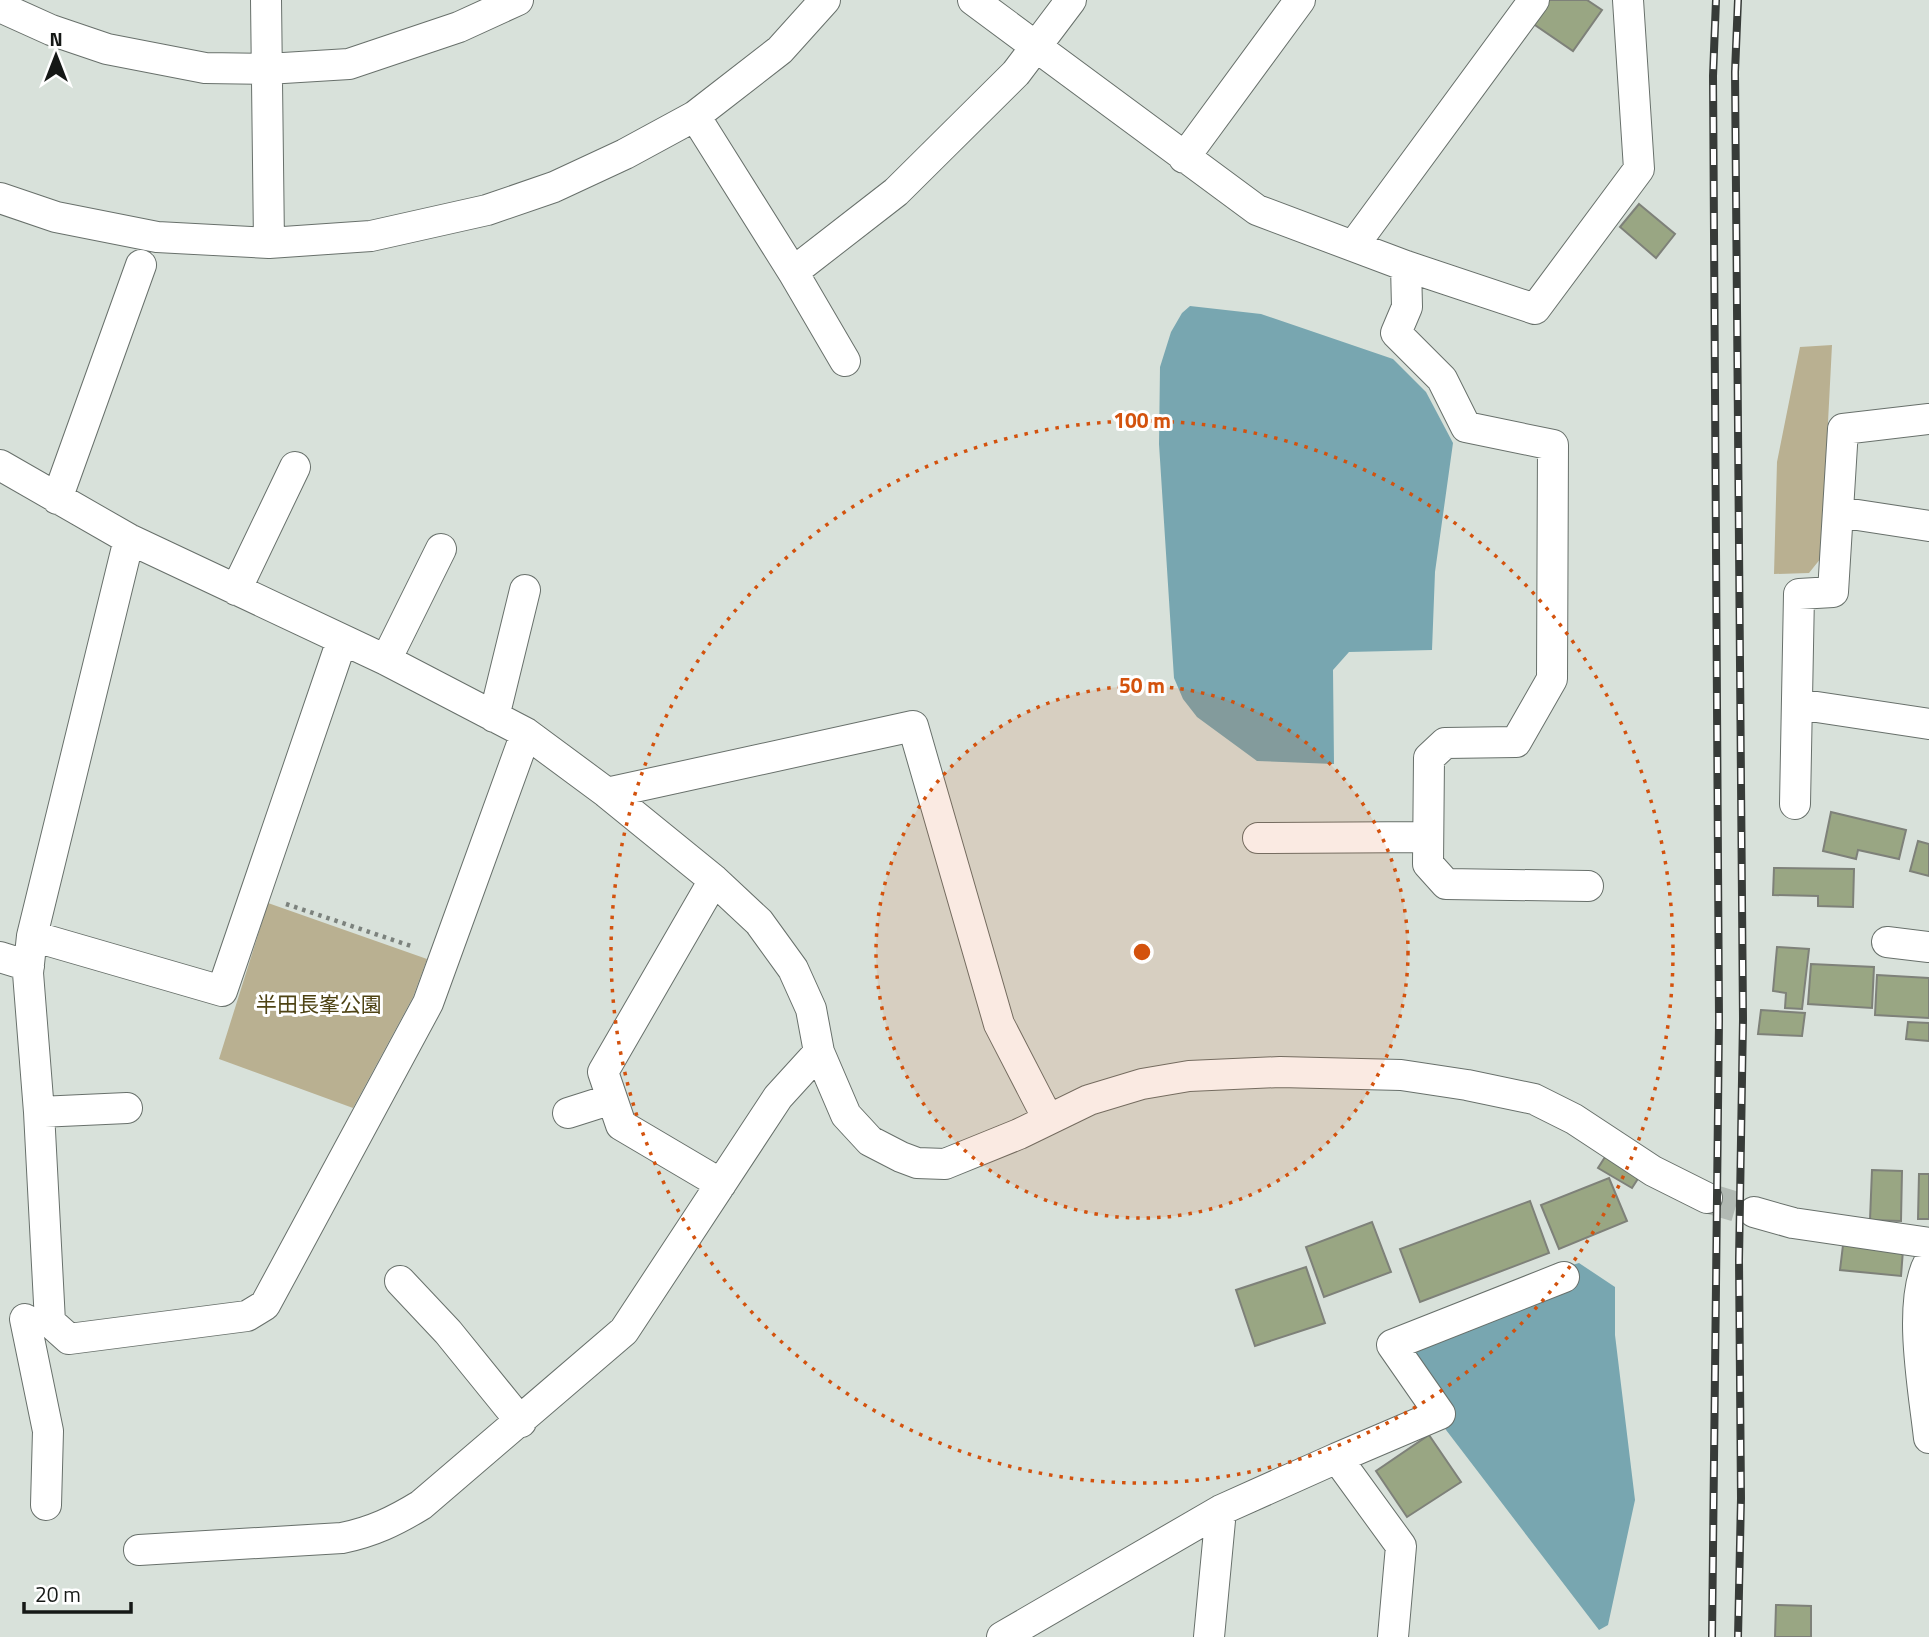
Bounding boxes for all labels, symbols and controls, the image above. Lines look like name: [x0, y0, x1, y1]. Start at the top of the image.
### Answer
north arrow: [21, 21, 91, 91]
text: N: [49, 24, 63, 53]
text: 100 m: [1113, 404, 1171, 436]
text: 50 m: [1119, 669, 1165, 701]
centre of rings: [1130, 940, 1154, 964]
park label: 半田長峯公園: [256, 988, 382, 1020]
scale bar: [24, 1570, 131, 1614]
text: 20 m: [35, 1578, 81, 1610]

